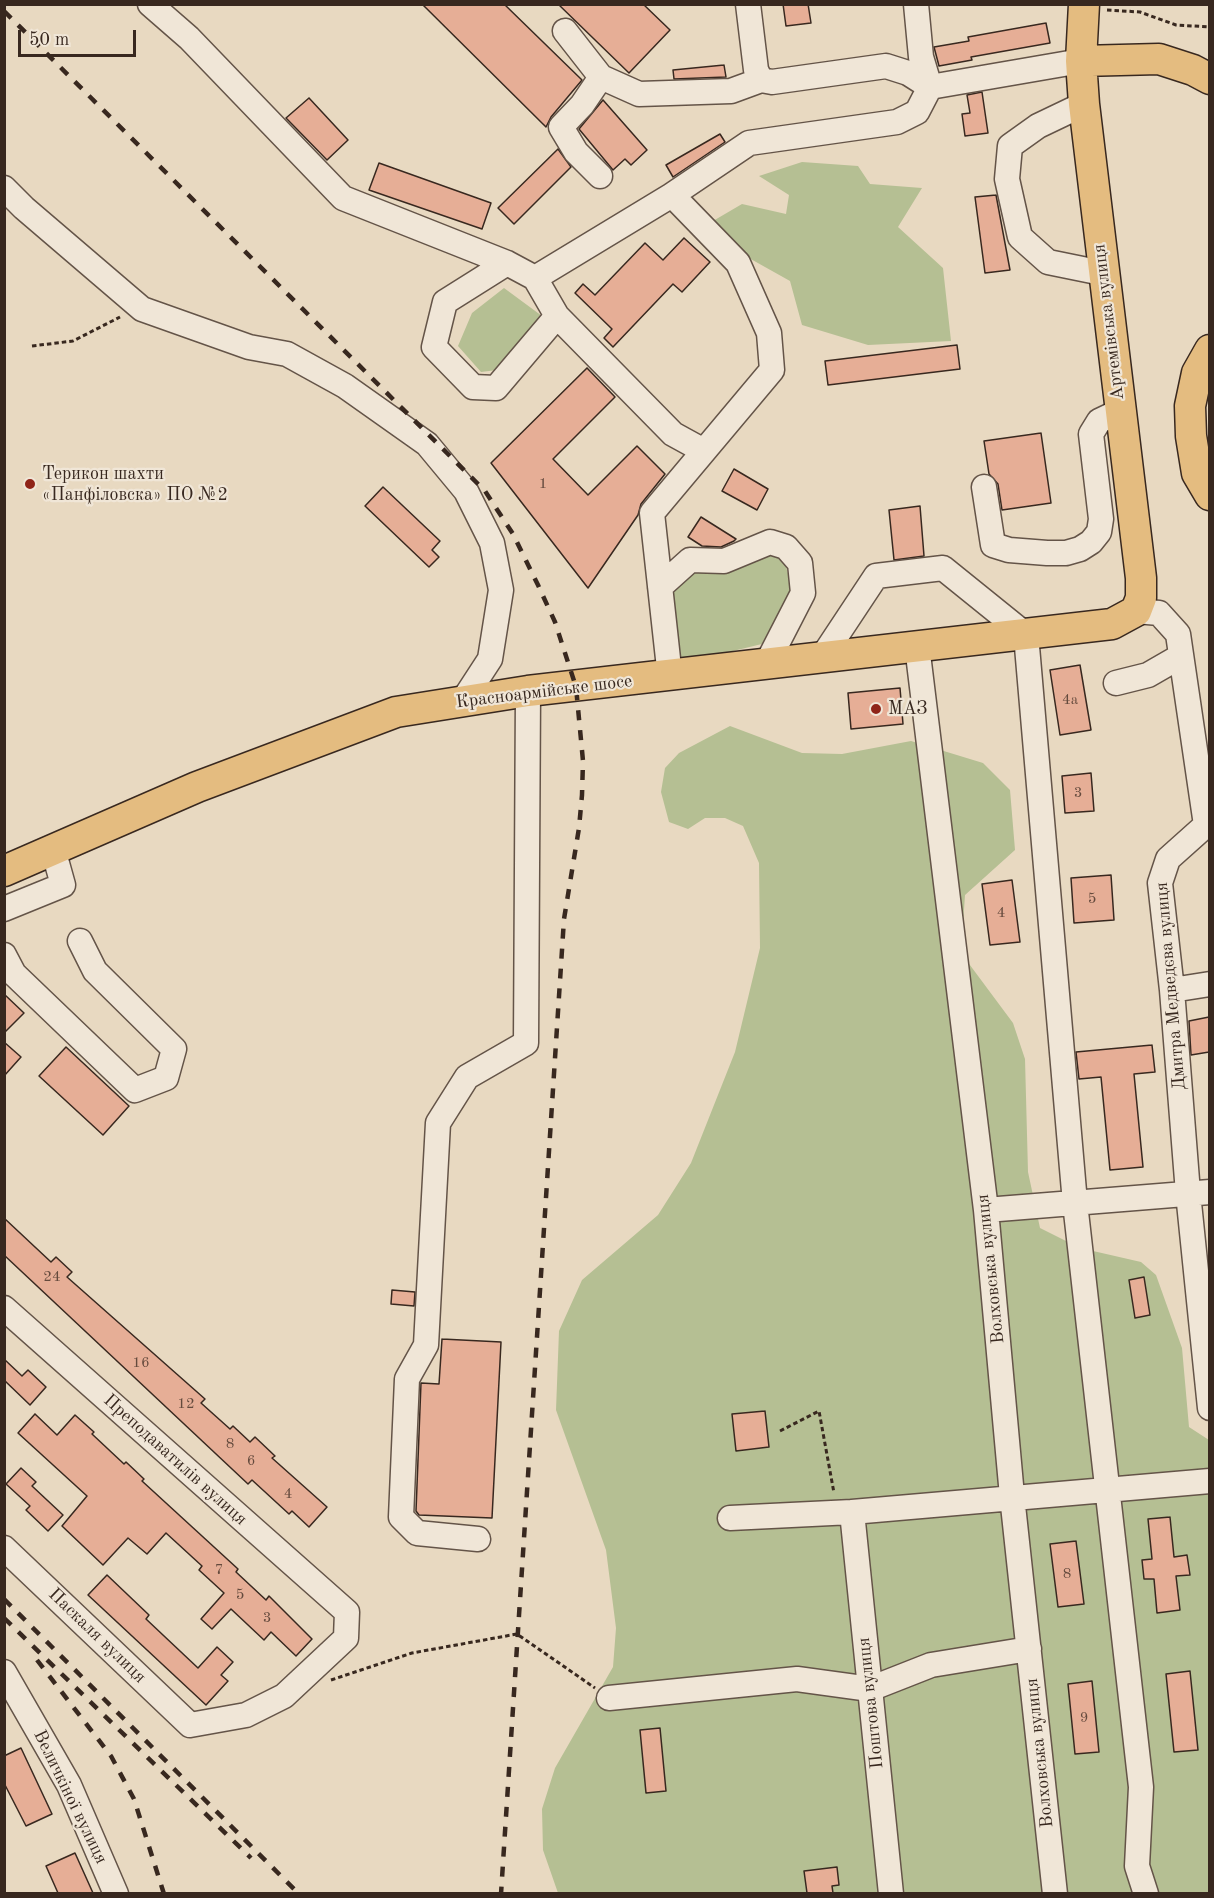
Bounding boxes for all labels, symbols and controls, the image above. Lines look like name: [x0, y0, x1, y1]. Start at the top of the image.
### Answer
scale bar: [21, 18, 140, 56]
text: 50 m: [29, 31, 69, 49]
street label: Артемівська вулиця: [1089, 243, 1129, 401]
place label: Терикон шахти «Панфiловска» ПО №2: [42, 463, 228, 506]
house number: 1: [539, 475, 547, 493]
marker: Терикон шахти «Панфiловска» ПО №2: [23, 477, 37, 491]
street label: Красноармійське шосе: [455, 670, 633, 714]
house number: 4а: [1062, 691, 1078, 709]
place label: МАЗ: [888, 698, 927, 720]
marker: МАЗ: [869, 702, 883, 716]
house number: 3: [1074, 784, 1082, 802]
street label: Дмитра Медведєва вулиця: [1151, 881, 1191, 1091]
house number: 5: [1088, 890, 1096, 908]
house number: 4: [997, 904, 1005, 922]
street label: Волховська вулиця: [972, 1193, 1010, 1345]
house number: 24: [43, 1268, 61, 1286]
house number: 16: [132, 1354, 150, 1372]
street label: Преподаватилів вулиця: [99, 1390, 251, 1530]
house number: 12: [177, 1395, 195, 1413]
house number: 8: [226, 1435, 234, 1453]
house number: 6: [247, 1452, 255, 1470]
house number: 4: [284, 1485, 292, 1503]
house number: 7: [215, 1561, 223, 1579]
house number: 8: [1063, 1565, 1071, 1583]
street label: Паскаля вулиця: [44, 1584, 150, 1688]
house number: 5: [236, 1586, 244, 1604]
house number: 3: [263, 1609, 271, 1627]
street label: Поштова вулиця: [853, 1636, 889, 1770]
street label: Волховська вулиця: [1021, 1677, 1059, 1829]
house number: 9: [1080, 1709, 1088, 1727]
street label: Величкіної вулиця: [28, 1726, 112, 1868]

